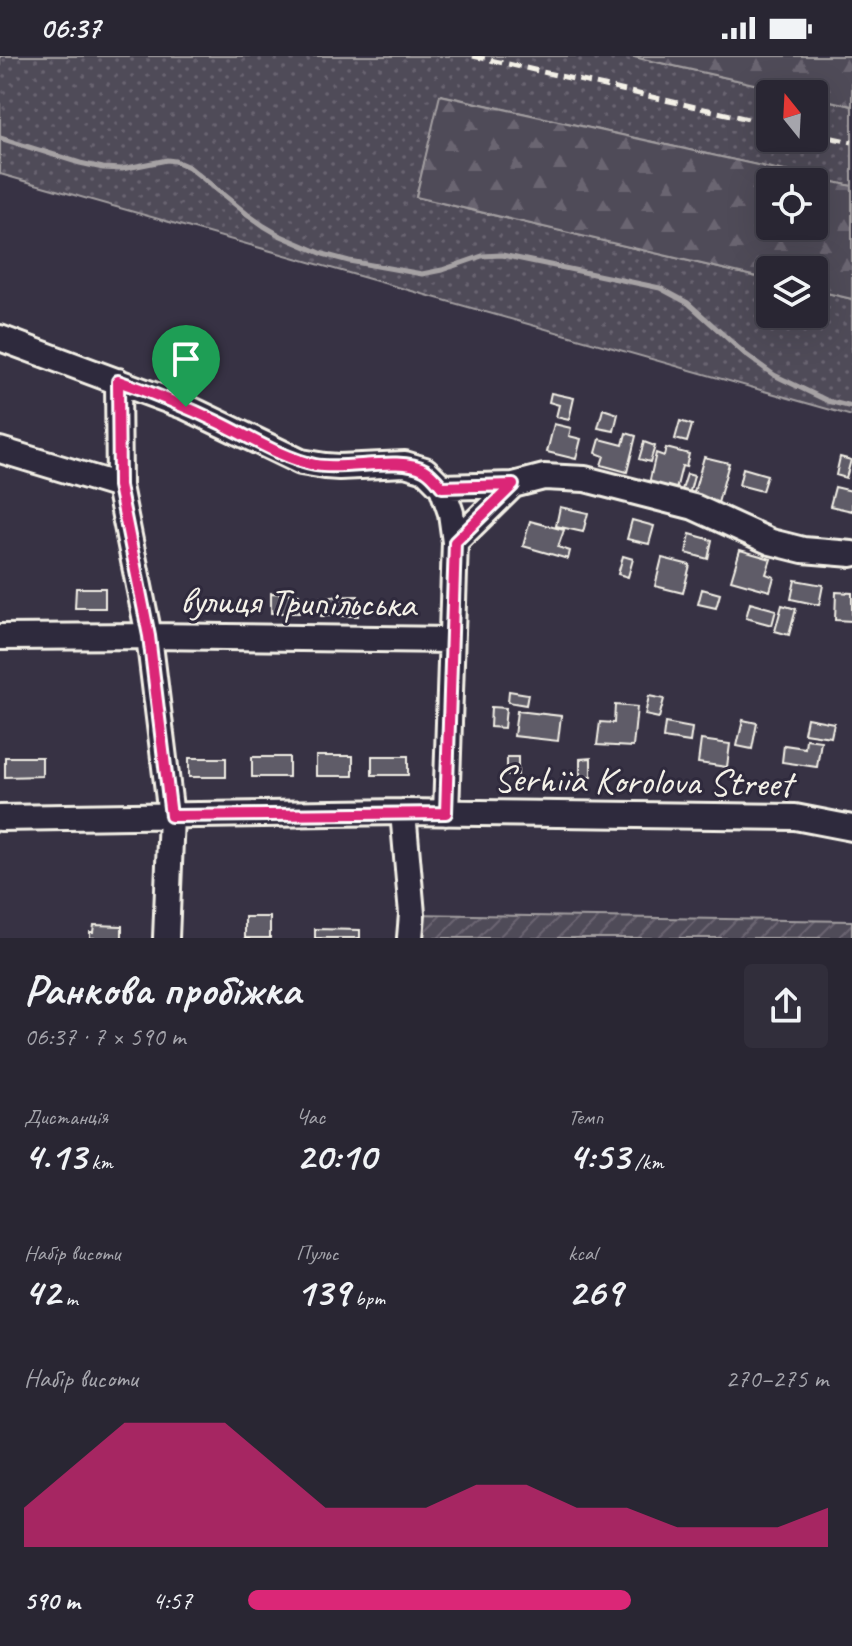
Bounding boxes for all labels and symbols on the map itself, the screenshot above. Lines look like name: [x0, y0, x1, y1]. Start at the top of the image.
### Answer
north arrow: [756, 80, 828, 152]
pin: [152, 325, 220, 407]
street label: вулиця Трипільська: [180, 576, 419, 628]
street label: Serhiia Korolova Street: [493, 755, 798, 807]

